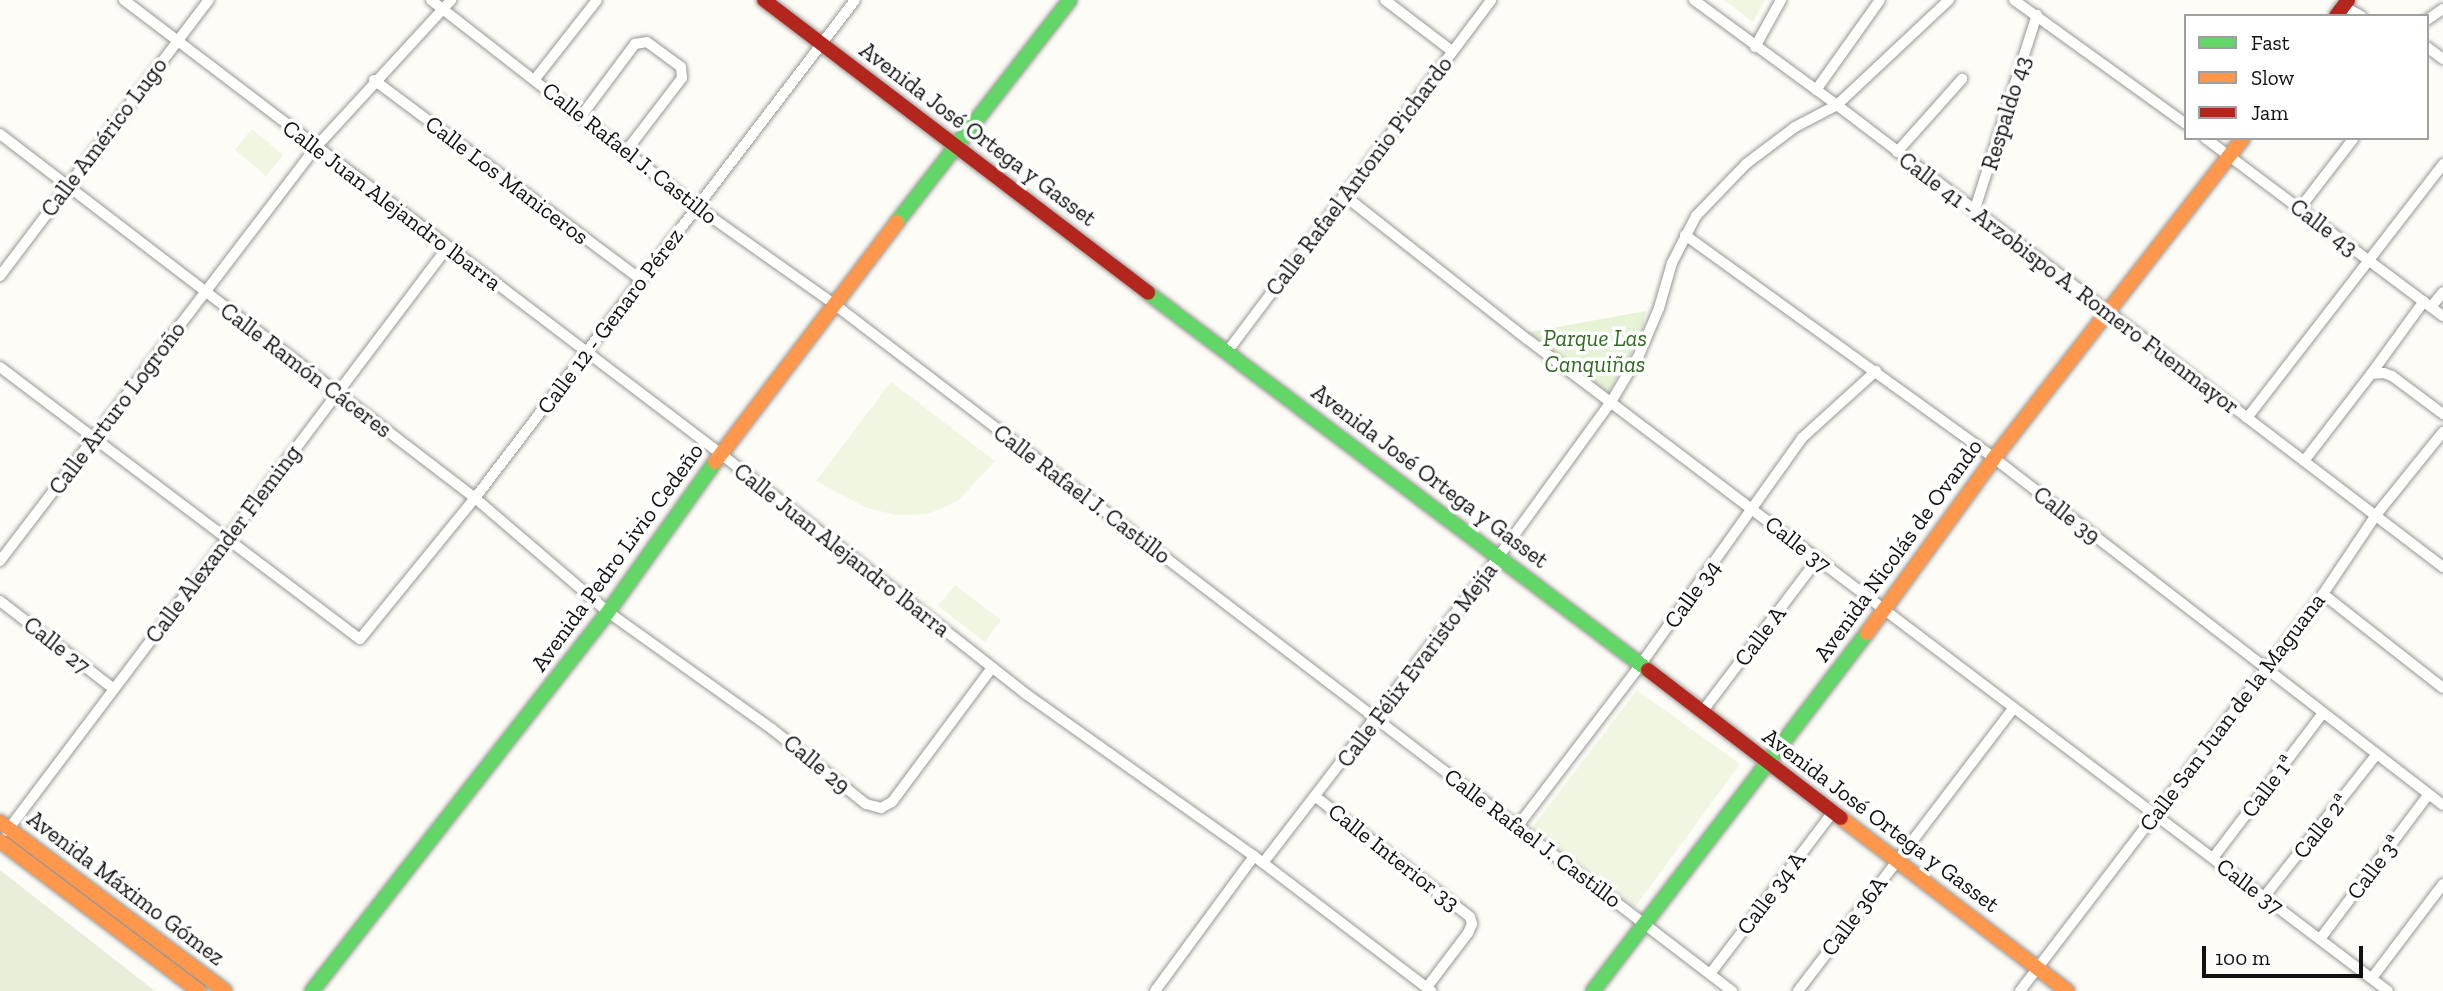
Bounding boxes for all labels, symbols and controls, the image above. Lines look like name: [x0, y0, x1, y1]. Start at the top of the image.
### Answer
legend: [2184, 14, 2429, 140]
text: Fast: [2251, 30, 2290, 55]
street label: Avenida José Ortega y Gasset: [854, 36, 1102, 232]
street label: Calle Rafael Antonio Pichardo: [1260, 50, 1458, 302]
street label: Calle Américo Lugo: [35, 52, 173, 222]
street label: Respaldo 43: [1976, 53, 2036, 173]
text: Slow: [2251, 65, 2294, 90]
street label: Calle Rafael J. Castillo: [537, 76, 723, 230]
text: Jam: [2251, 100, 2288, 125]
street label: Calle Los Maniceros: [420, 110, 594, 250]
street label: Calle Juan Alejandro lbarra: [277, 113, 507, 297]
street label: Calle 41 - Arzobispo A. Romero Fuenmayor: [1893, 145, 2245, 421]
street label: Calle 43: [2285, 193, 2363, 261]
street label: Calle 12 - Genaro Pérez: [531, 223, 689, 419]
street label: Calle Ramón Cáceres: [215, 297, 397, 443]
street label: Calle Arturo Logroño: [43, 316, 191, 500]
park label: Parque Las Canquiñas: [1543, 324, 1647, 378]
street label: Avenida José Ortega y Gasset: [1306, 378, 1554, 574]
street label: Calle Rafael J. Castillo: [988, 418, 1176, 570]
street label: Avenida Nicolás de Ovando: [1808, 433, 1988, 667]
street label: Avenida Pedro Livio Cedeño: [525, 438, 709, 676]
street label: Calle Alexander Fleming: [139, 439, 307, 649]
street label: Calle Juan Alejandro lbarra: [728, 457, 956, 643]
street label: Calle 39: [2028, 480, 2106, 550]
street label: Calle 37: [1759, 510, 1837, 578]
street label: Calle 34: [1658, 554, 1726, 634]
street label: Calle Félix Evaristo Mejía: [1331, 557, 1503, 773]
street label: Calle San Juan de la Maguana: [2133, 587, 2331, 837]
street label: Calle A: [1728, 600, 1792, 672]
street label: Calle 27: [18, 610, 96, 680]
street label: Avenida José Ortega y Gasset: [1757, 722, 2005, 918]
street label: Calle 29: [778, 729, 856, 799]
street label: Calle 1ª: [2235, 749, 2301, 823]
street label: Calle Rafael J. Castillo: [1439, 762, 1627, 914]
street label: Calle 2ª: [2287, 788, 2355, 864]
street label: Calle Interior 33: [1323, 797, 1465, 917]
street label: Avenida Máximo Gómez: [22, 805, 230, 971]
street label: Calle 3ª: [2341, 829, 2407, 905]
street label: Calle 34 A: [1730, 846, 1812, 940]
street label: Calle 37: [2211, 852, 2289, 920]
street label: Calle 36A: [1815, 871, 1893, 961]
scale bar: [2205, 932, 2366, 976]
text: 100 m: [2215, 945, 2270, 970]

